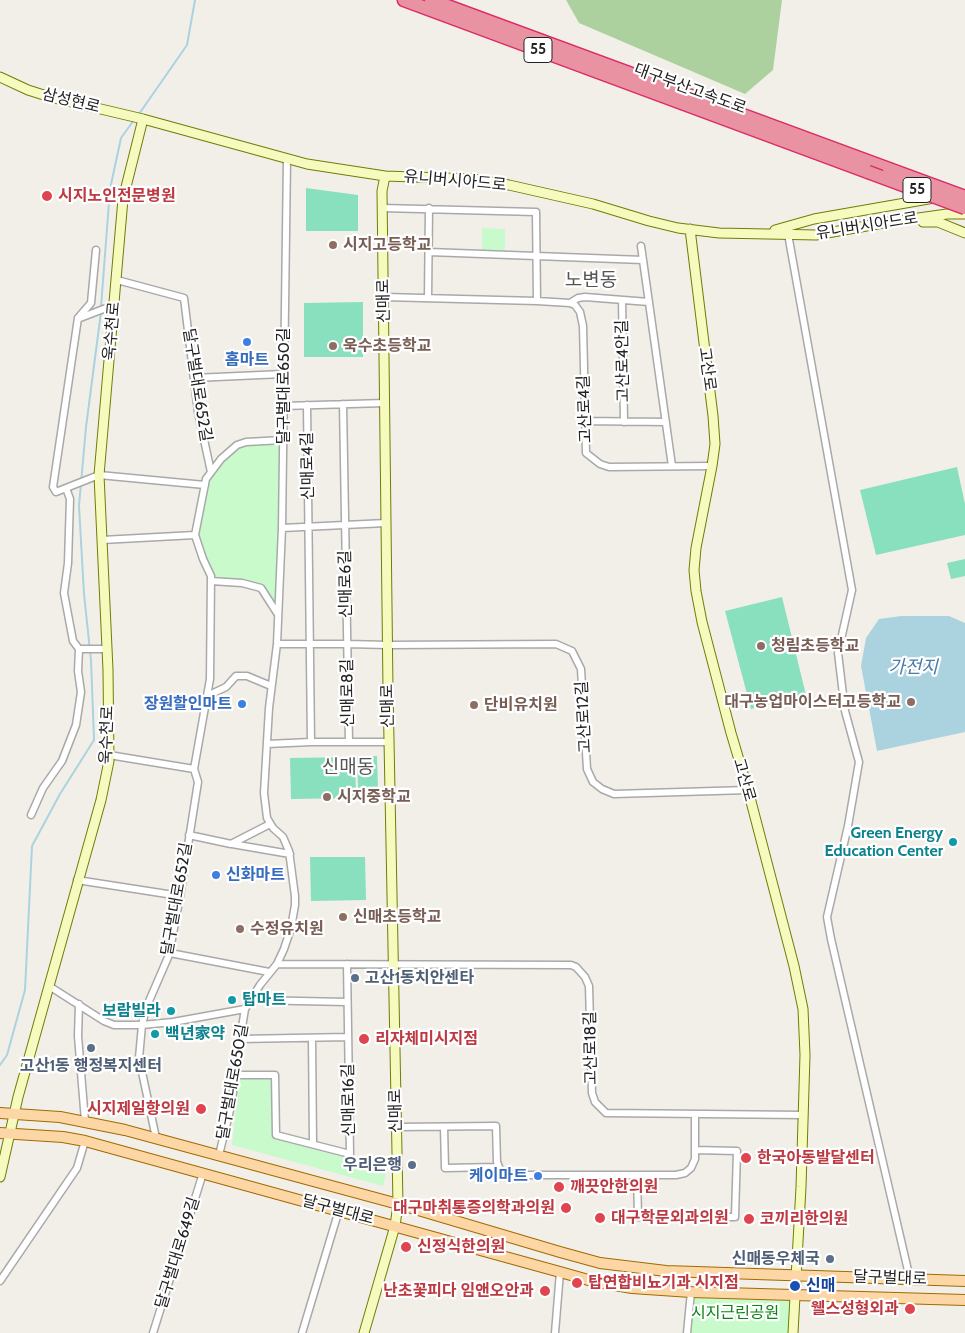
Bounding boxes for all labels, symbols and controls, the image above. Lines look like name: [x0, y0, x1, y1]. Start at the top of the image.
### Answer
road number: 55: [524, 38, 552, 62]
street label: 대구부산고속도로: [631, 60, 749, 118]
street label: 삼성현로: [40, 85, 102, 117]
street label: 유니버시아드로: [403, 167, 507, 195]
road number: 55: [903, 178, 931, 202]
place label: 시지노인전문병원: [58, 186, 176, 206]
marker: 시지노인전문병원: [40, 189, 54, 203]
street label: 유니버시아드로: [815, 208, 919, 244]
place label: 시지고등학교: [343, 235, 431, 255]
marker: 시지고등학교: [327, 239, 339, 251]
district label: 노변동: [565, 269, 617, 291]
street label: 신매로: [374, 279, 394, 323]
street label: 욱수천로: [100, 301, 124, 361]
street label: 고산로4안길: [613, 319, 633, 403]
street label: 달구벌대로652길: [179, 327, 215, 443]
street label: 달구벌대로650길: [274, 327, 294, 445]
marker: 홈마트: [241, 336, 253, 348]
place label: 욱수초등학교: [343, 336, 431, 356]
marker: 욱수초등학교: [327, 340, 339, 352]
street label: 고산로: [694, 346, 720, 392]
place label: 홈마트: [225, 350, 269, 370]
street label: 고산로4길: [574, 375, 596, 443]
street label: 신매로4길: [298, 432, 318, 500]
street label: 신매로6길: [336, 550, 356, 618]
place label: 청림초등학교: [771, 636, 859, 656]
marker: 청림초등학교: [755, 640, 767, 652]
water label: 가전지: [888, 657, 938, 679]
street label: 신매로8길: [338, 659, 358, 727]
street label: 고산로12길: [573, 680, 595, 754]
street label: 신매로: [378, 684, 398, 728]
place label: 대구농업마이스터고등학교: [724, 692, 901, 712]
place label: 장원할인마트: [144, 694, 232, 714]
place label: 단비유치원: [484, 695, 558, 715]
marker: 대구농업마이스터고등학교: [905, 696, 917, 708]
marker: 장원할인마트: [236, 698, 248, 710]
marker: 단비유치원: [468, 699, 480, 711]
street label: 욱수천로: [96, 705, 118, 765]
district label: 신매동: [322, 756, 374, 778]
street label: 고산로: [729, 756, 759, 804]
place label: 시지중학교: [337, 787, 411, 807]
marker: 시지중학교: [321, 791, 333, 803]
place label: Green Energy Education Center: [825, 823, 943, 861]
marker: Green Energy Education Center: [947, 836, 959, 848]
street label: 달구벌대로652길: [158, 841, 196, 957]
place label: 신화마트: [226, 865, 285, 885]
marker: 신화마트: [210, 869, 222, 881]
place label: 신매초등학교: [353, 907, 441, 927]
marker: 신매초등학교: [337, 911, 349, 923]
place label: 수정유치원: [250, 919, 324, 939]
marker: 수정유치원: [234, 923, 246, 935]
place label: 고산1동치안센타: [365, 968, 474, 988]
marker: 고산1동치안센타: [349, 972, 361, 984]
place label: 탑마트: [242, 990, 286, 1010]
marker: 탑마트: [226, 994, 238, 1006]
place label: 보람빌라: [102, 1001, 161, 1021]
marker: 보람빌라: [165, 1005, 177, 1017]
street label: 고산로18길: [581, 1011, 601, 1085]
street label: 달구벌대로650길: [213, 1023, 253, 1141]
place label: 백년家약: [165, 1024, 225, 1044]
marker: 백년家약: [149, 1028, 161, 1040]
place label: 리자체미시지점: [375, 1029, 478, 1049]
marker: 리자체미시지점: [357, 1032, 371, 1046]
marker: 고산1동 행정복지센터: [85, 1042, 97, 1054]
place label: 고산1동 행정복지센터: [20, 1056, 162, 1076]
street label: 신매로16길: [339, 1063, 359, 1137]
street label: 신매로: [386, 1089, 406, 1133]
place label: 시지제일항의원: [87, 1099, 190, 1119]
marker: 시지제일항의원: [194, 1102, 208, 1116]
place label: 한국아동발달센터: [757, 1148, 875, 1168]
marker: 한국아동발달센터: [739, 1151, 753, 1165]
place label: 우리은행: [343, 1155, 402, 1175]
marker: 우리은행: [406, 1159, 418, 1171]
place label: 케이마트: [469, 1166, 528, 1186]
marker: 케이마트: [532, 1170, 544, 1182]
place label: 깨끗안한의원: [570, 1177, 658, 1197]
marker: 깨끗안한의원: [552, 1180, 566, 1194]
street label: 달구벌대로: [300, 1191, 376, 1229]
street label: 달구벌대로649길: [152, 1195, 204, 1311]
place label: 대구마취통증의학과의원: [393, 1198, 555, 1218]
marker: 대구마취통증의학과의원: [559, 1201, 573, 1215]
place label: 대구학문외과의원: [611, 1208, 729, 1228]
place label: 코끼리한의원: [760, 1209, 848, 1229]
marker: 대구학문외과의원: [593, 1211, 607, 1225]
marker: 코끼리한의원: [742, 1212, 756, 1226]
place label: 신정식한의원: [417, 1237, 505, 1257]
marker: 신정식한의원: [399, 1240, 413, 1254]
place label: 신매동우체국: [732, 1249, 820, 1269]
marker: 신매동우체국: [824, 1253, 836, 1265]
street label: 달구벌대로: [853, 1267, 927, 1289]
place label: 탑연합비뇨기과 시지점: [588, 1273, 739, 1293]
marker: 탑연합비뇨기과 시지점: [570, 1276, 584, 1290]
place label: 신매: [806, 1276, 835, 1296]
marker: 신매: [788, 1279, 802, 1293]
place label: 난초꽃피다 임앤오안과: [383, 1281, 534, 1301]
marker: 난초꽃피다 임앤오안과: [538, 1284, 552, 1298]
place label: 웰스성형외과: [811, 1299, 899, 1319]
marker: 웰스성형외과: [903, 1302, 917, 1316]
park label: 시지근린공원: [691, 1303, 779, 1323]

